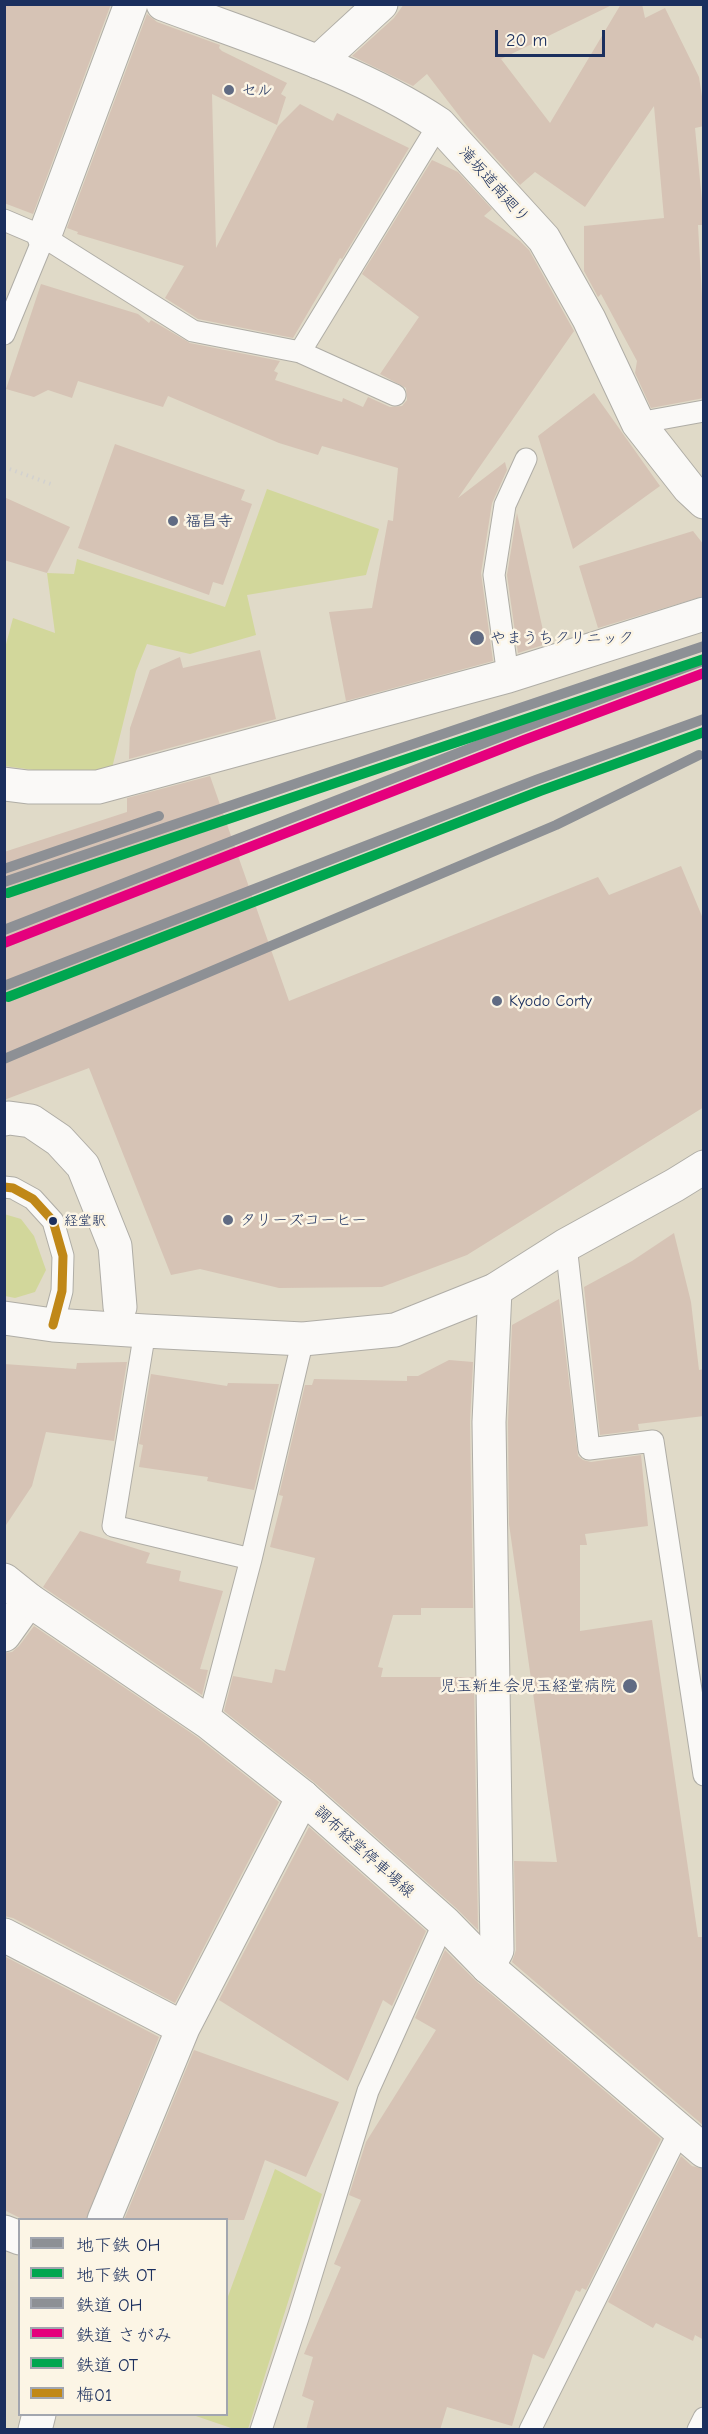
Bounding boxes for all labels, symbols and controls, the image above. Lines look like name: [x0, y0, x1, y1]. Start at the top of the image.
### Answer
scale bar: [498, 18, 608, 56]
text: 20 m: [506, 30, 547, 51]
place label: セル: [241, 80, 273, 100]
marker: セル: [222, 83, 236, 97]
street label: 滝坂道南廻り: [455, 143, 533, 227]
place label: 福昌寺: [185, 511, 233, 531]
marker: 福昌寺: [166, 514, 180, 528]
place label: やまうちクリニック: [490, 628, 634, 648]
marker: やまうちクリニック: [468, 629, 486, 647]
place label: Kyodo Corty: [509, 991, 592, 1011]
marker: Kyodo Corty: [490, 994, 504, 1008]
place label: タリーズコーヒー: [240, 1210, 367, 1230]
place label: 経堂駅: [64, 1213, 106, 1229]
marker: タリーズコーヒー: [221, 1213, 235, 1227]
marker: 経堂駅: [47, 1215, 59, 1227]
place label: 児玉新生会児玉経堂病院: [440, 1676, 616, 1696]
marker: 児玉新生会児玉経堂病院: [621, 1677, 639, 1695]
street label: 調布経堂停車場線: [310, 1802, 418, 1902]
legend: [18, 2218, 228, 2416]
text: 地下鉄 OH: [76, 2235, 161, 2256]
text: 地下鉄 OT: [76, 2265, 156, 2286]
text: 鉄道 OH: [76, 2295, 143, 2316]
text: 鉄道 さがみ: [76, 2325, 172, 2346]
text: 鉄道 OT: [76, 2355, 138, 2376]
text: 梅01: [76, 2385, 112, 2406]

